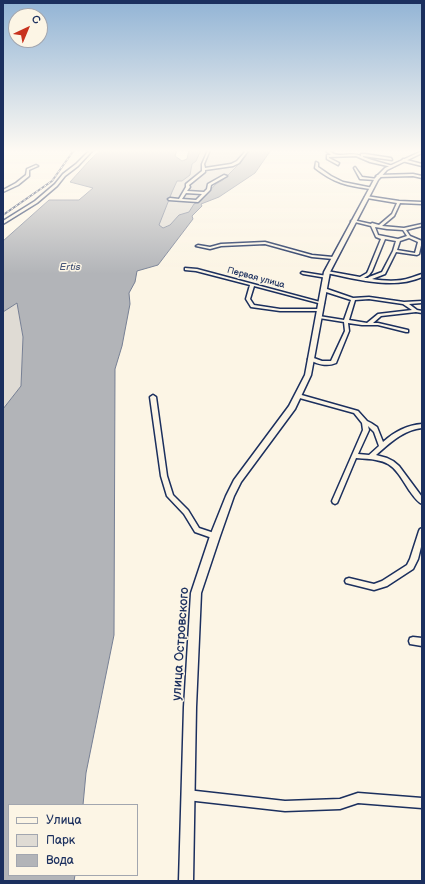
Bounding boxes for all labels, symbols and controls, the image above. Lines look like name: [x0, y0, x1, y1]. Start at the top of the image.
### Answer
north arrow: [8, 8, 48, 48]
text: С: [29, 12, 43, 27]
water label: Ertis: [60, 261, 80, 273]
street label: Первая улица: [226, 265, 286, 291]
street label: улица Островского: [169, 587, 193, 701]
legend: [8, 804, 138, 876]
text: Улица: [46, 813, 82, 828]
text: Парк: [46, 833, 75, 848]
text: Вода: [46, 853, 74, 868]

